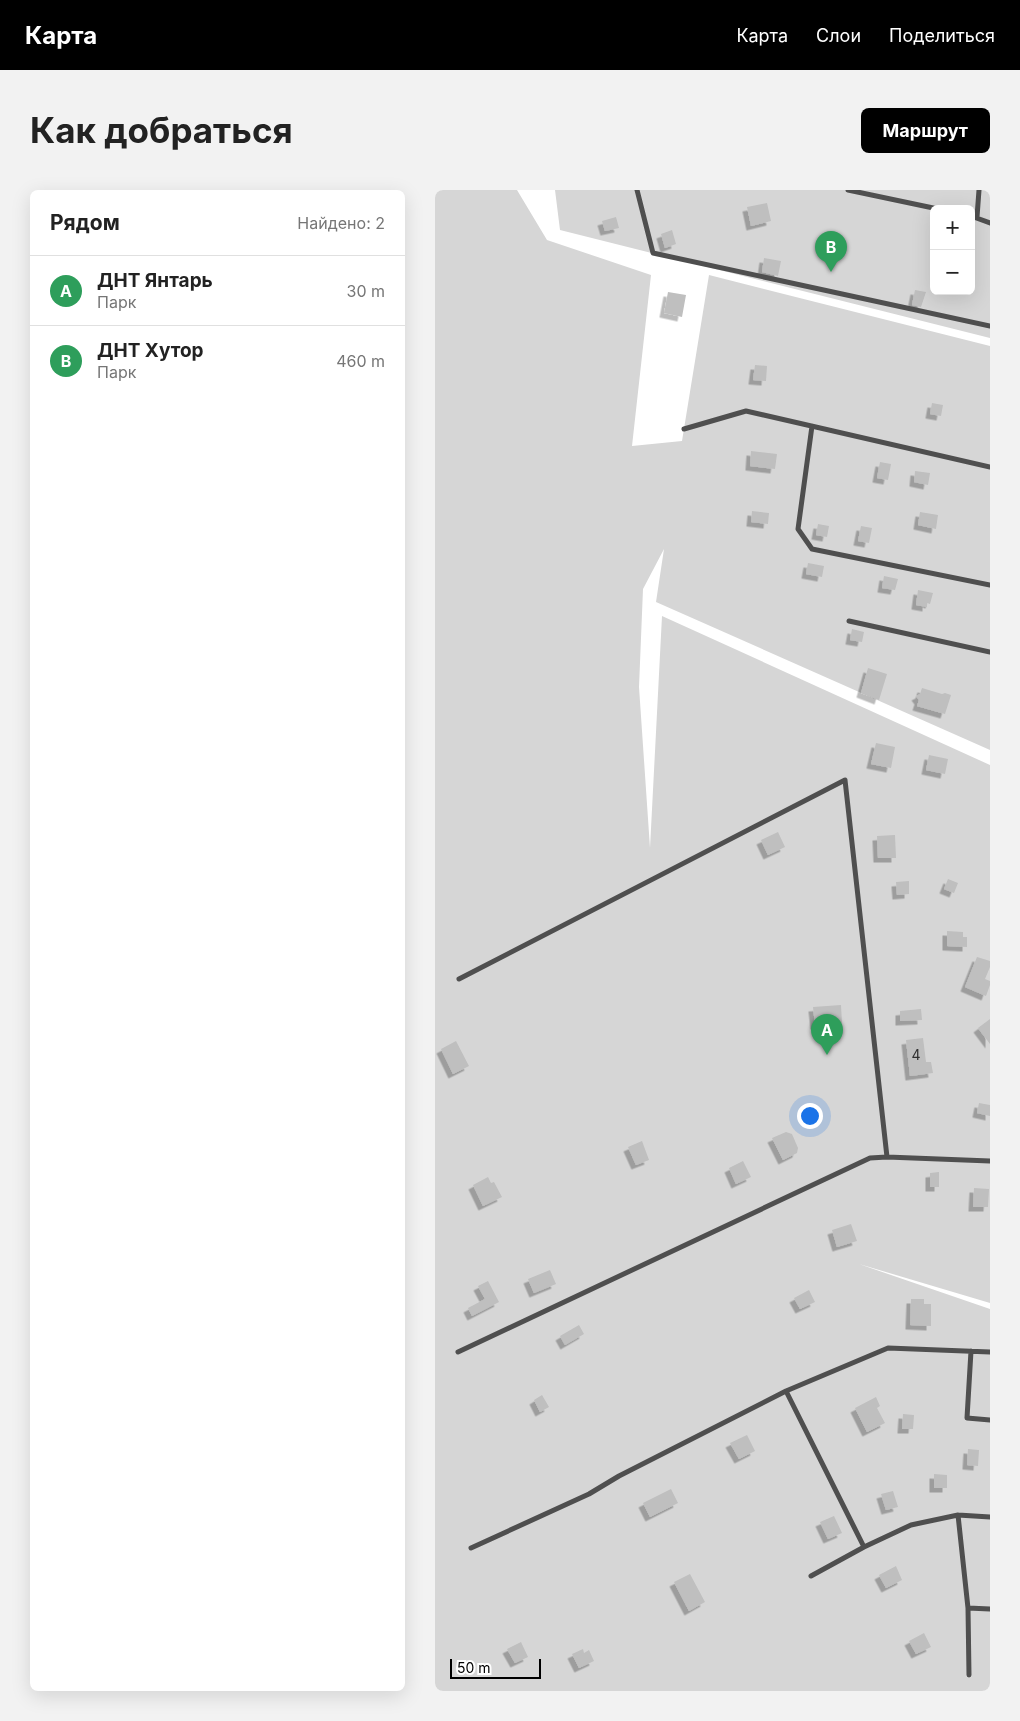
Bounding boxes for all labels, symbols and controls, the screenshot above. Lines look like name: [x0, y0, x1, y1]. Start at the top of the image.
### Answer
text: Карта: [25, 21, 97, 50]
text: Карта: [736, 25, 788, 46]
text: Слои: [816, 25, 861, 46]
text: Поделиться: [889, 25, 995, 46]
button: Маршрут: [861, 108, 990, 153]
text: Как добраться: [30, 109, 293, 151]
map controls: [930, 205, 975, 295]
button: +: [930, 205, 975, 250]
text: Рядом: [50, 210, 120, 235]
text: Найдено: 2: [297, 213, 385, 233]
pin: B: [815, 231, 847, 272]
button: −: [930, 250, 975, 295]
text: ДНТ Янтарь: [97, 269, 213, 292]
text: A: [60, 281, 72, 301]
text: 30 m: [347, 281, 385, 301]
text: Парк: [97, 292, 136, 312]
text: ДНТ Хутор: [97, 339, 204, 362]
text: B: [61, 351, 71, 371]
text: 460 m: [336, 351, 385, 371]
text: Парк: [97, 362, 136, 382]
pin: A: [811, 1014, 843, 1055]
house number: 4: [911, 1046, 921, 1063]
your location: [797, 1103, 823, 1129]
scale bar: [450, 1656, 541, 1679]
text: 50 m: [457, 1659, 491, 1676]

